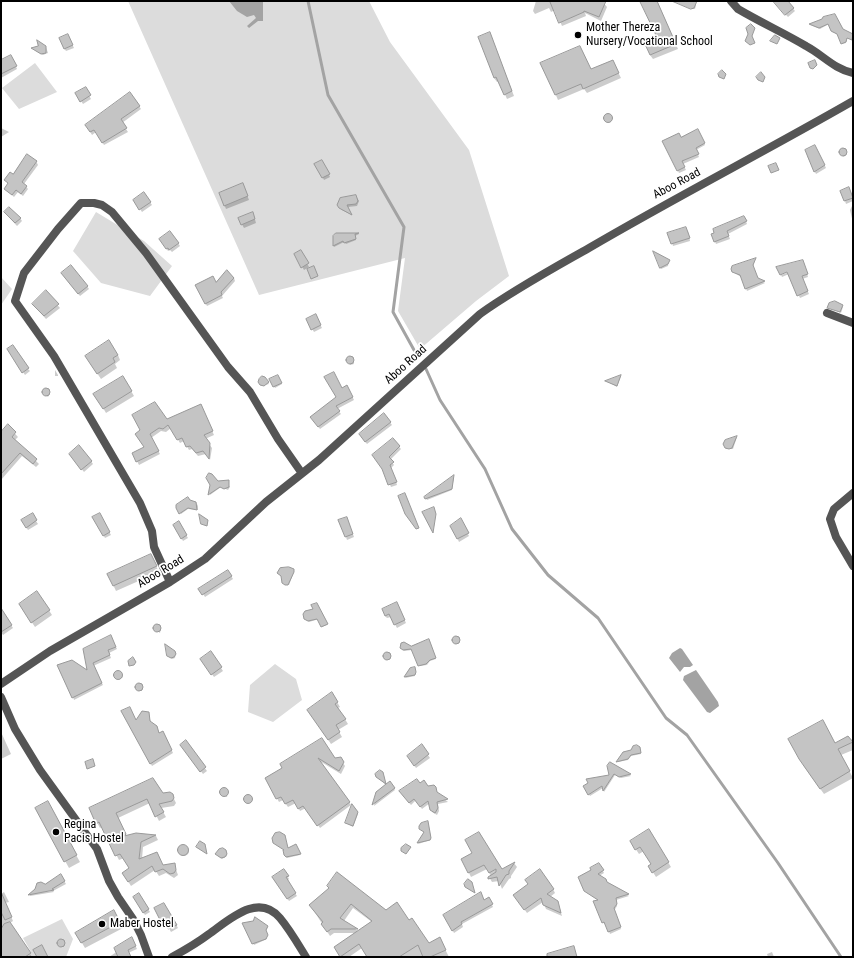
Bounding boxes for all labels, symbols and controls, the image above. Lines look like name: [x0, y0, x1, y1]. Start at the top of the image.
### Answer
place label: Mother Thereza Nursery/Vocational School: [586, 21, 713, 49]
marker: Mother Thereza Nursery/Vocational School: [573, 30, 583, 40]
street label: Aboo Road: [651, 165, 703, 203]
street label: Aboo Road: [382, 342, 430, 388]
street label: Aboo Road: [135, 553, 187, 591]
place label: Regina Pacis Hostel: [64, 818, 124, 846]
marker: Regina Pacis Hostel: [51, 827, 61, 837]
place label: Maber Hostel: [110, 917, 174, 931]
marker: Maber Hostel: [97, 919, 107, 929]

